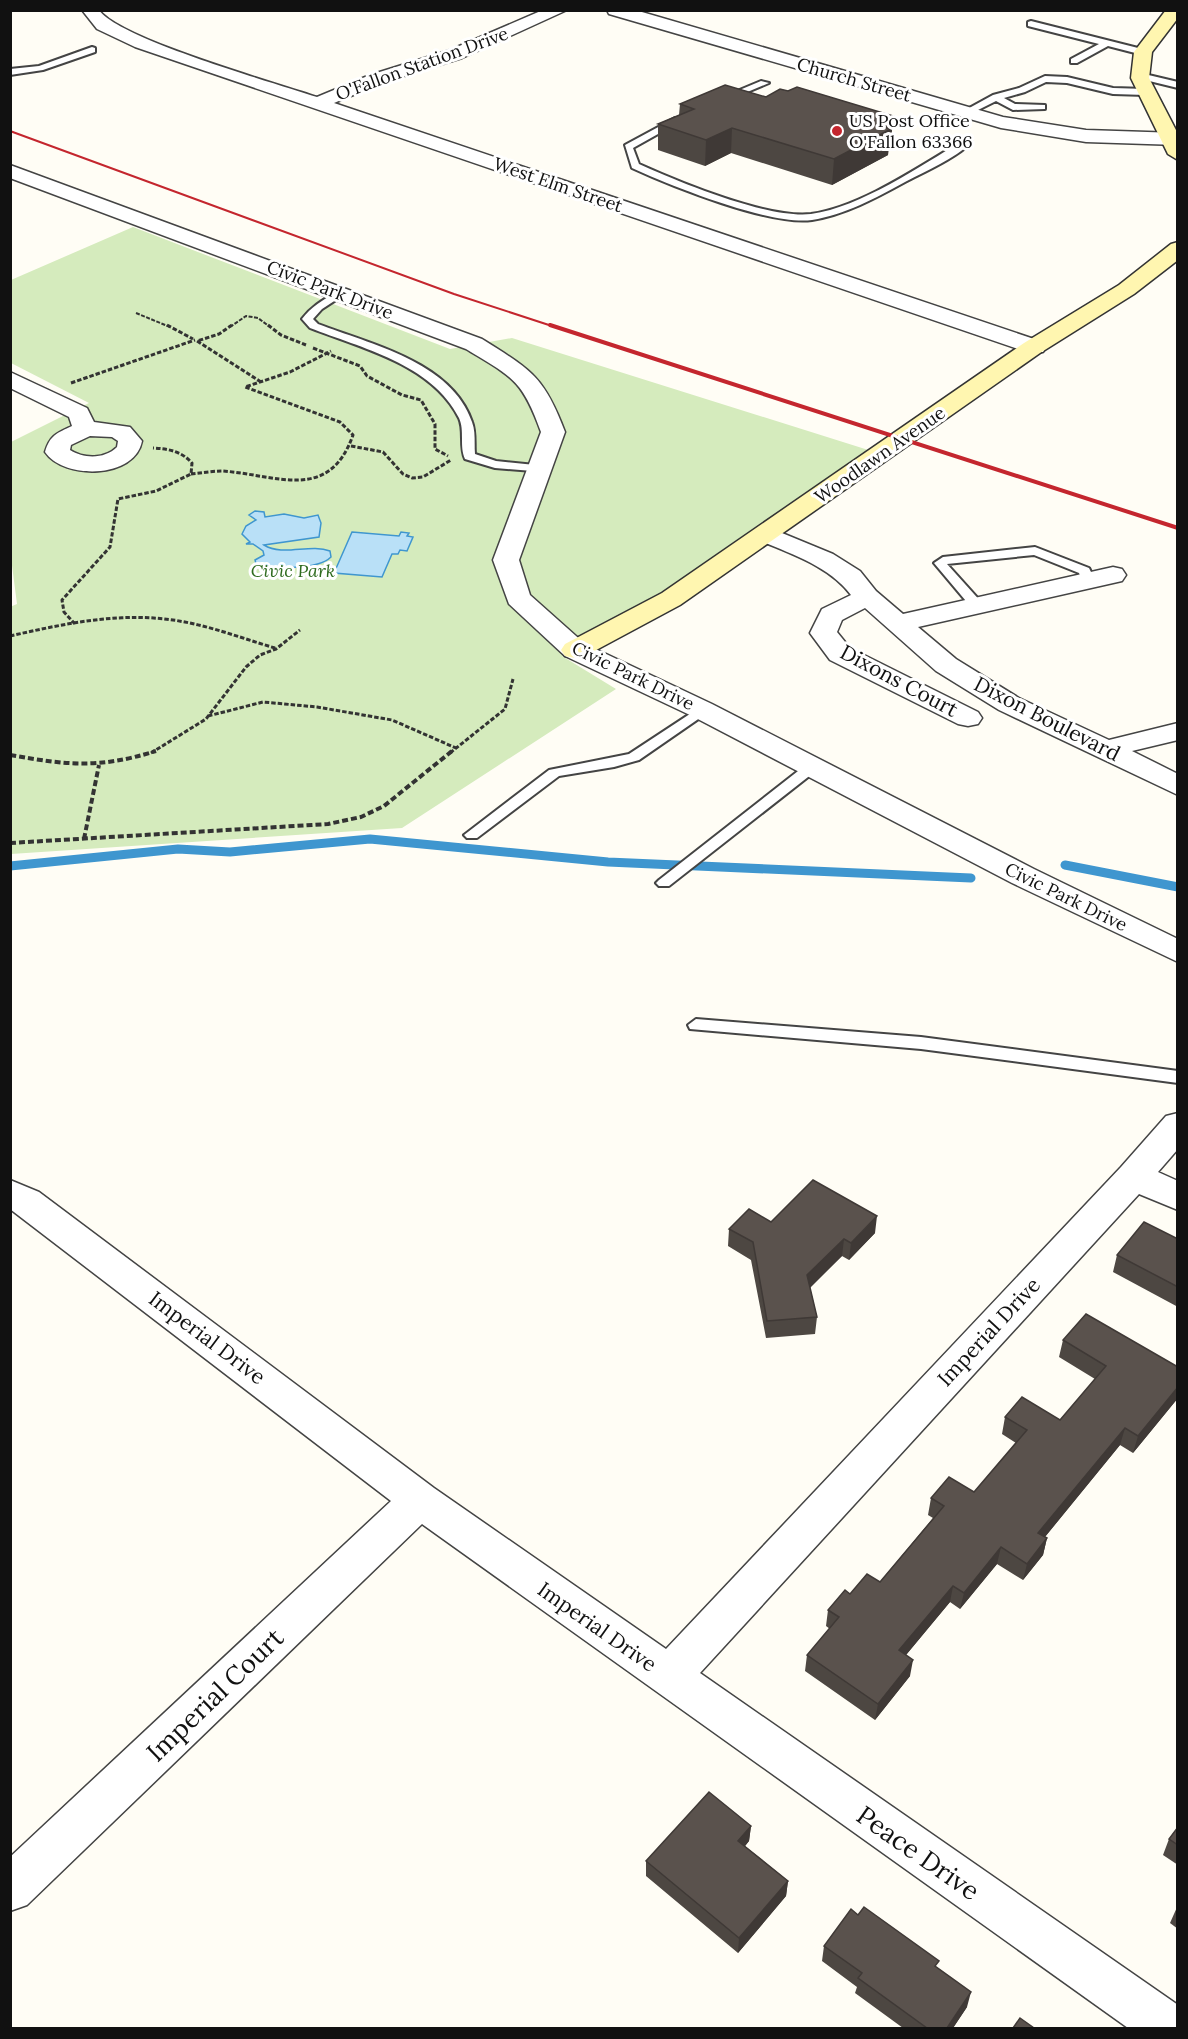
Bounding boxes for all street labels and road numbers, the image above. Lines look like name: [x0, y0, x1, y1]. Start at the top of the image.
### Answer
street label: O'Fallon Station Drive: [332, 22, 511, 105]
street label: Church Street: [794, 52, 914, 107]
street label: West Elm Street: [491, 152, 626, 217]
street label: Civic Park Drive: [264, 255, 397, 324]
street label: Woodlawn Avenue: [810, 401, 950, 508]
street label: Civic Park Drive: [568, 636, 698, 715]
street label: Dixons Court: [836, 638, 964, 723]
street label: Dixon Boulevard: [969, 670, 1125, 767]
street label: Civic Park Drive: [1001, 857, 1131, 936]
street label: Imperial Drive: [931, 1272, 1046, 1392]
street label: Imperial Drive: [144, 1285, 271, 1390]
street label: Imperial Drive: [533, 1576, 662, 1678]
street label: Imperial Court: [139, 1621, 290, 1768]
street label: Peace Drive: [850, 1798, 986, 1907]

